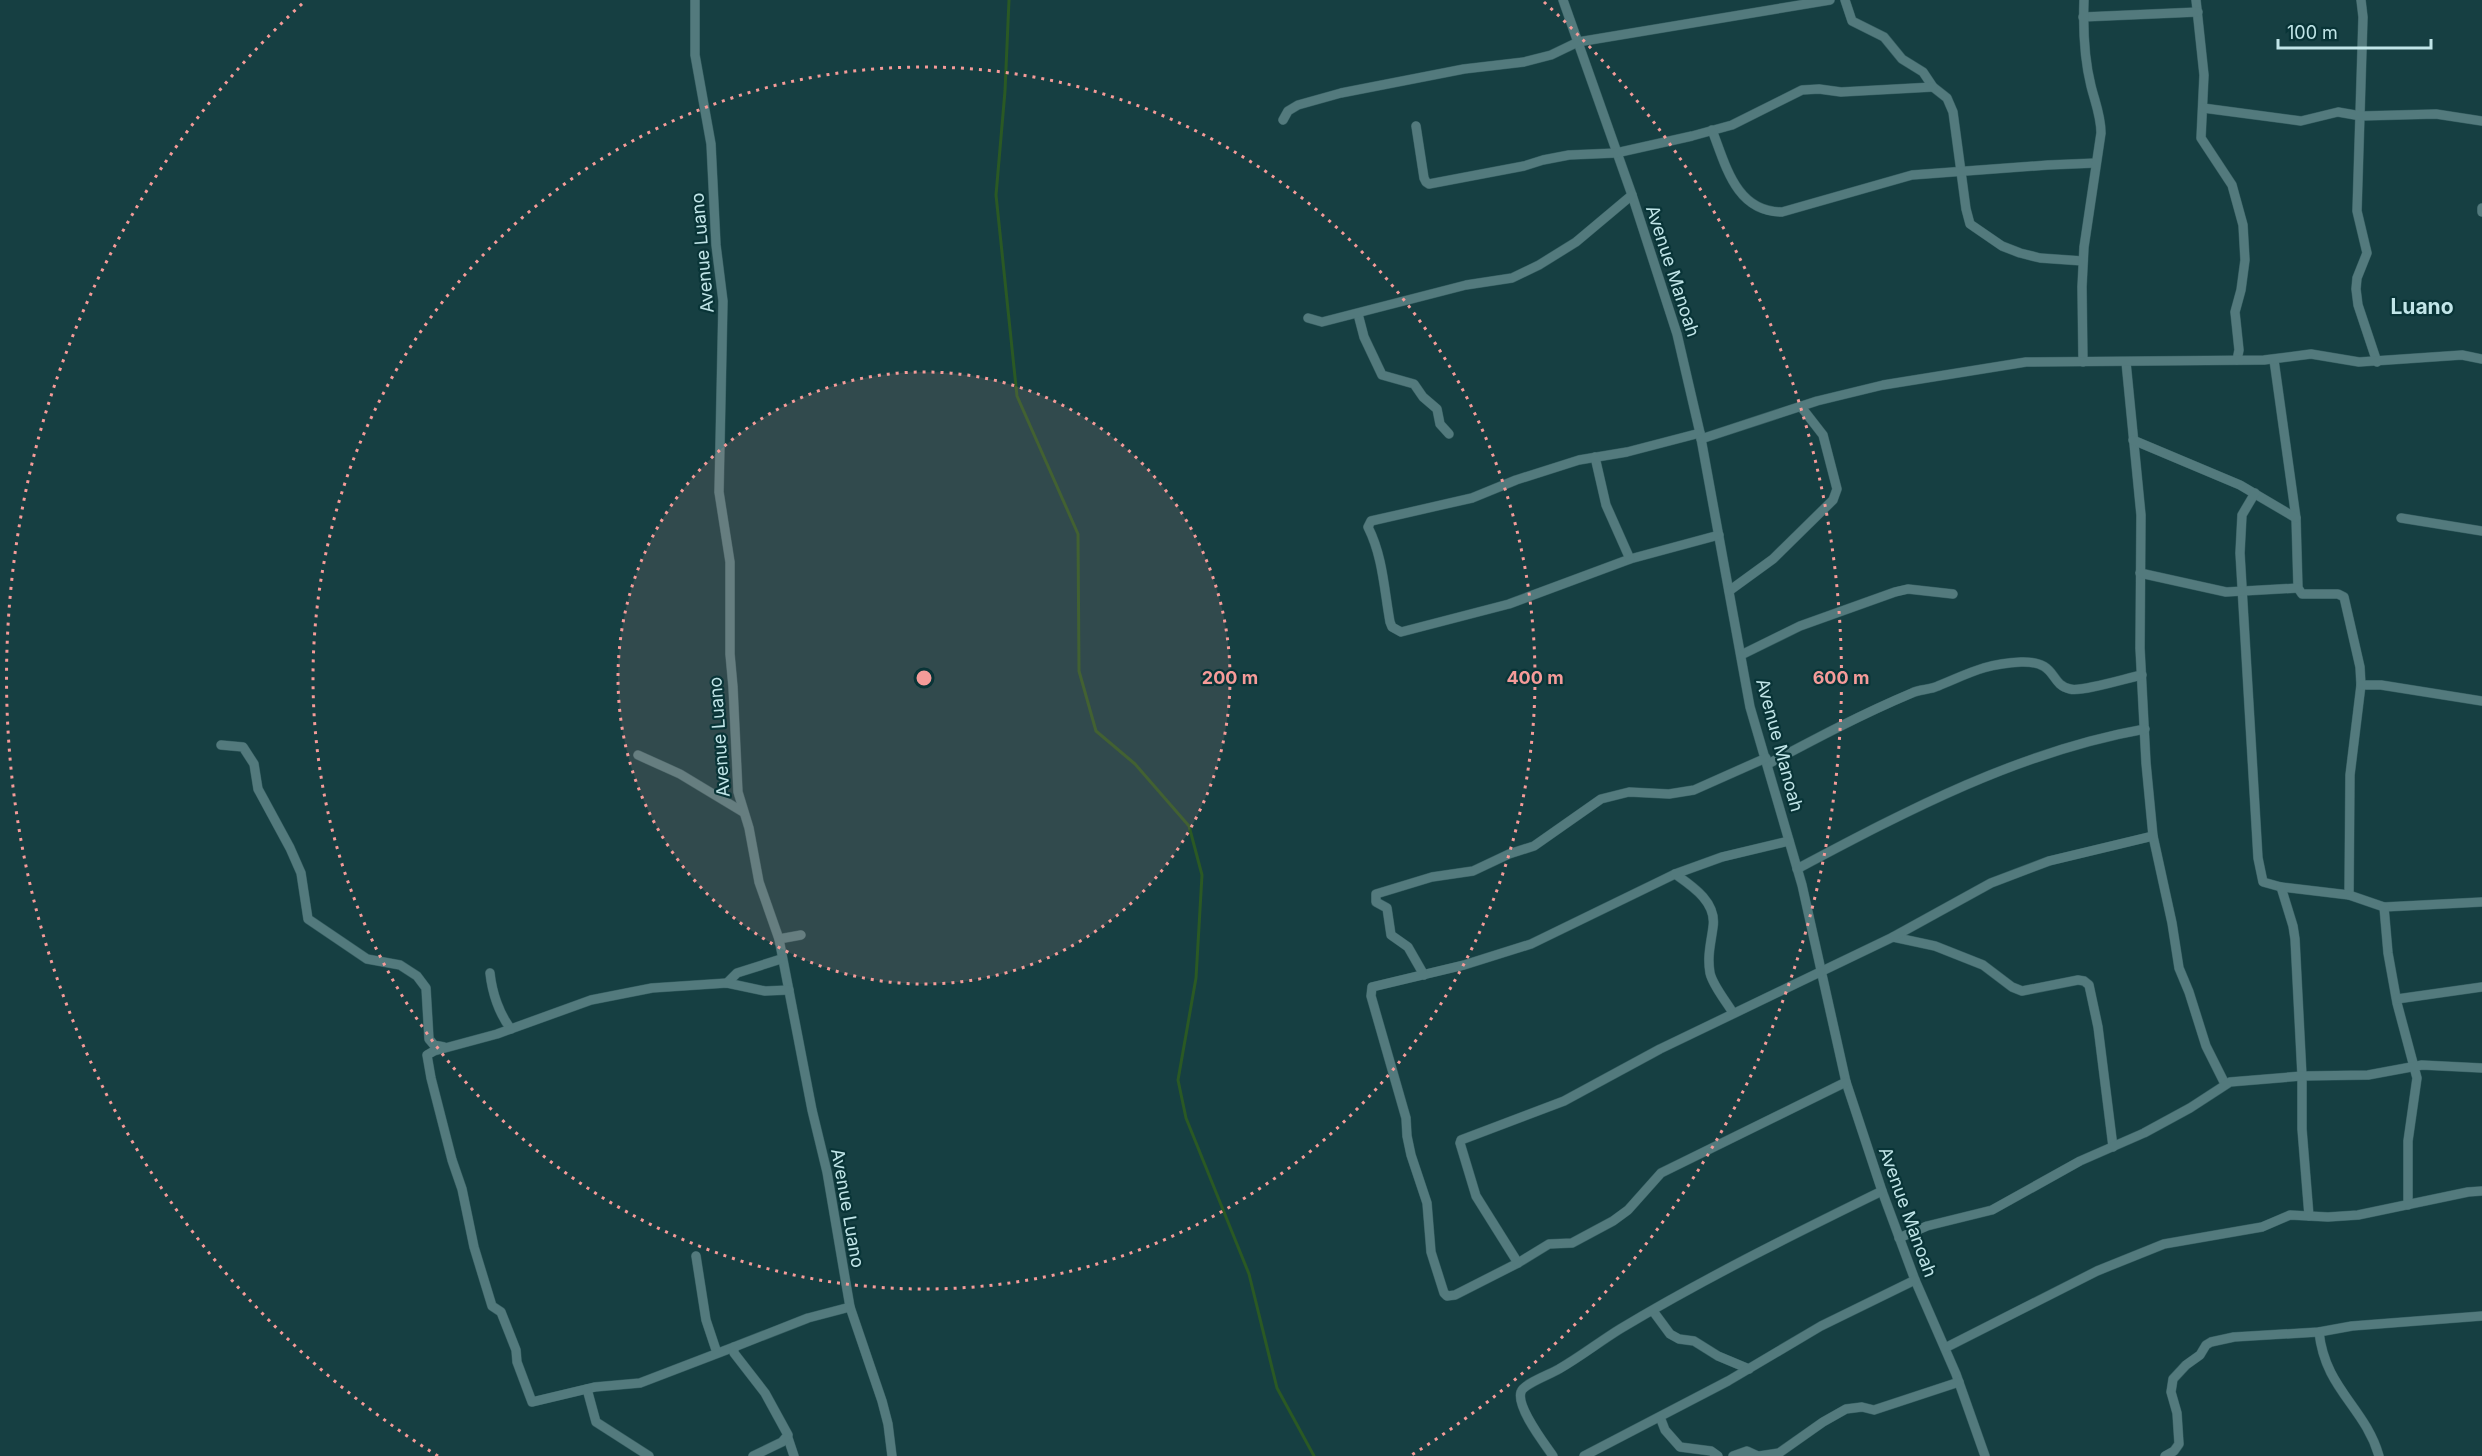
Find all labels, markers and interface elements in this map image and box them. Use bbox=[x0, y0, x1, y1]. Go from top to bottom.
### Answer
scale bar bbox=[2278, 12, 2431, 50]
text: 100 m bbox=[2287, 22, 2338, 43]
street label: Avenue Luano bbox=[686, 192, 718, 314]
street label: Avenue Manoah bbox=[1642, 203, 1704, 339]
district label: Luano bbox=[2390, 294, 2454, 319]
text: 200 m bbox=[1202, 667, 1258, 688]
text: 400 m bbox=[1506, 667, 1564, 688]
text: 600 m bbox=[1813, 667, 1869, 688]
centre of rings bbox=[914, 668, 934, 688]
street label: Avenue Luano bbox=[704, 676, 734, 798]
street label: Avenue Manoah bbox=[1752, 676, 1808, 814]
street label: Avenue Manoah bbox=[1875, 1144, 1941, 1280]
street label: Avenue Luano bbox=[827, 1147, 869, 1269]

